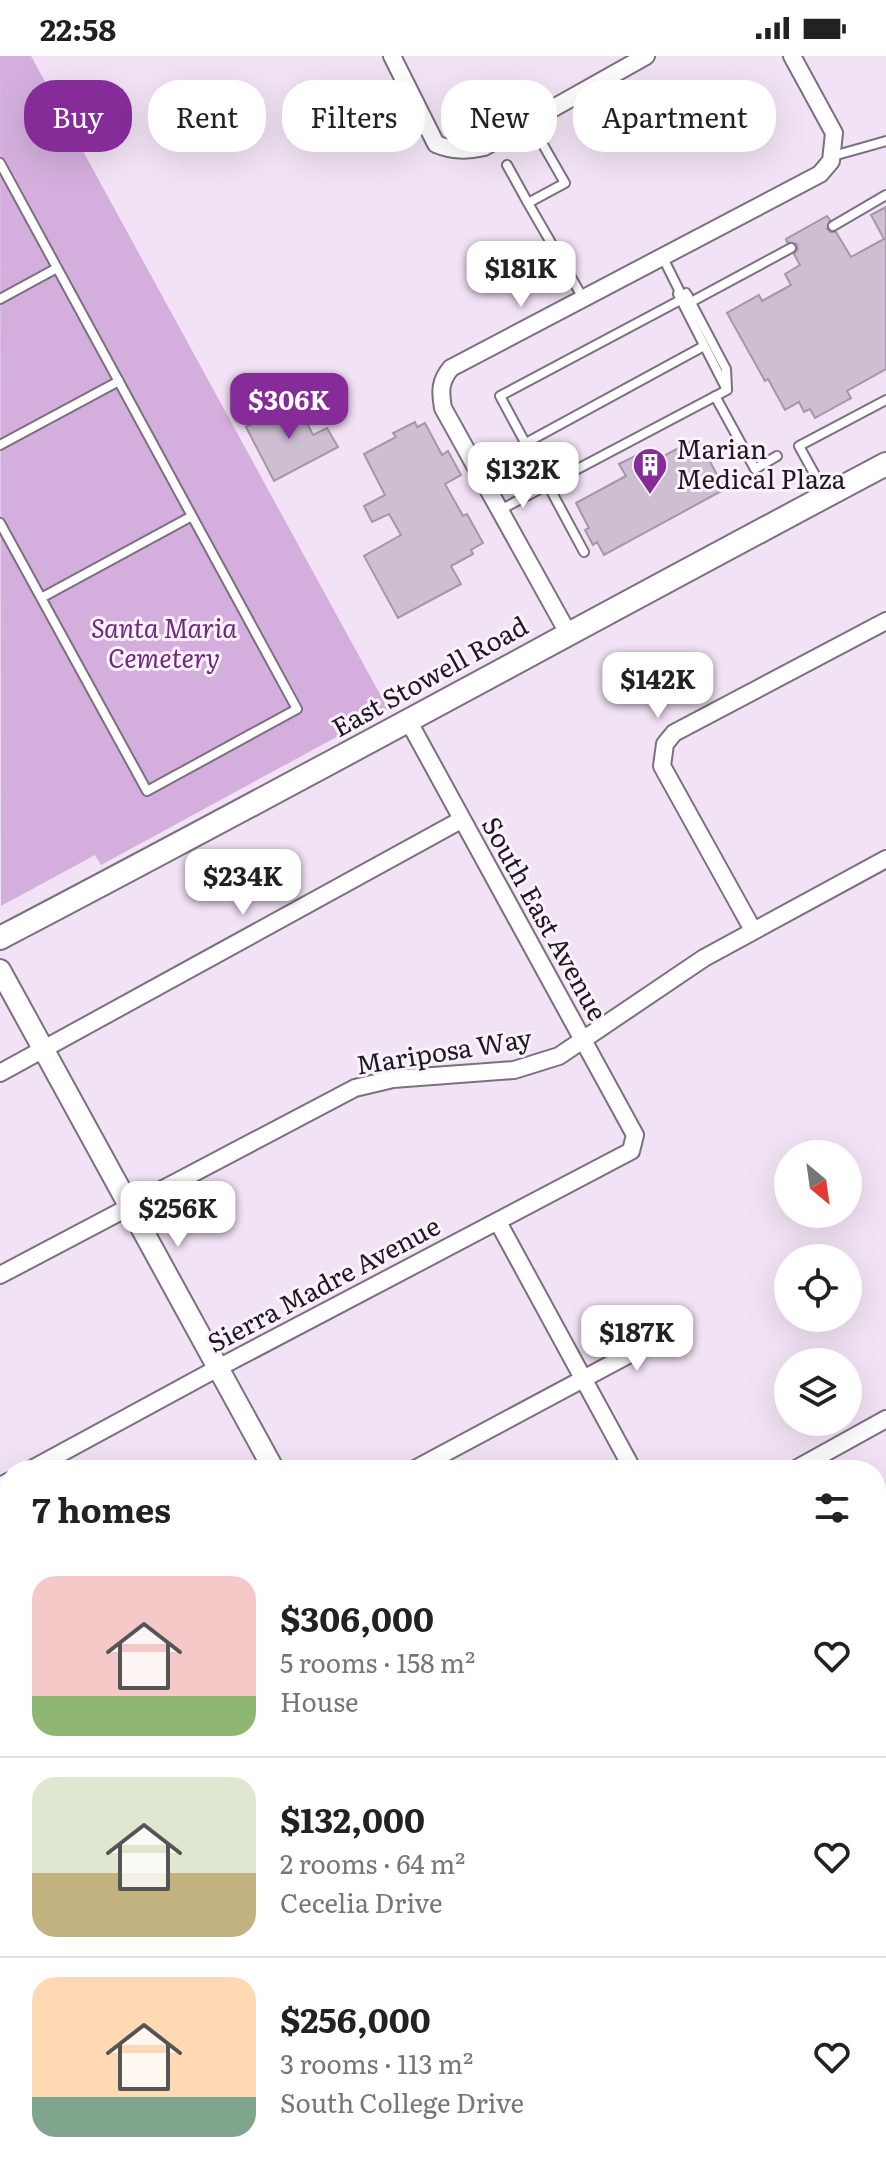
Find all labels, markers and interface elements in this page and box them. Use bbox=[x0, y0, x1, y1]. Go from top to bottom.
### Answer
text: 22:58 bbox=[40, 6, 116, 50]
chip: Buy bbox=[24, 80, 132, 152]
chip: Rent bbox=[148, 80, 266, 152]
chip: Filters bbox=[282, 80, 425, 152]
chip: New bbox=[441, 80, 557, 152]
chip: Apartment bbox=[573, 80, 776, 152]
pin: $181K bbox=[465, 241, 577, 309]
text: $181K bbox=[485, 247, 557, 286]
pin: $306K bbox=[233, 373, 345, 441]
text: $306K bbox=[248, 379, 330, 418]
place label: Marian Medical Plaza bbox=[676, 428, 846, 497]
pin: $132K bbox=[467, 442, 579, 510]
building icon: Marian Medical Plaza bbox=[631, 446, 669, 496]
text: $132K bbox=[486, 448, 560, 487]
street label: East Stowell Road bbox=[324, 605, 534, 745]
park label: Santa Maria Cemetery bbox=[91, 607, 237, 676]
pin: $142K bbox=[602, 652, 714, 720]
text: $142K bbox=[620, 658, 696, 697]
street label: South East Avenue bbox=[474, 809, 619, 1027]
pin: $234K bbox=[187, 849, 299, 917]
text: $234K bbox=[203, 855, 283, 894]
street label: Mariposa Way bbox=[353, 1016, 534, 1083]
north arrow bbox=[774, 1140, 862, 1228]
map controls bbox=[774, 1140, 862, 1436]
pin: $256K bbox=[122, 1181, 234, 1249]
text: $256K bbox=[138, 1187, 218, 1226]
street label: Sierra Madre Avenue bbox=[200, 1205, 446, 1361]
button: locate bbox=[774, 1244, 862, 1332]
pin: $187K bbox=[581, 1305, 693, 1373]
text: $187K bbox=[599, 1311, 675, 1350]
button: layers bbox=[774, 1348, 862, 1436]
text: 7 homes bbox=[32, 1483, 171, 1533]
icon: filters bbox=[810, 1486, 854, 1530]
text: $306,000 bbox=[280, 1592, 434, 1642]
icon: home bbox=[96, 1608, 192, 1704]
icon: heart bbox=[810, 1634, 854, 1678]
text: 5 rooms · 158 m² bbox=[280, 1642, 475, 1681]
text: House bbox=[280, 1681, 358, 1720]
text: $132,000 bbox=[280, 1793, 425, 1843]
icon: home bbox=[96, 1809, 192, 1905]
icon: heart bbox=[810, 1835, 854, 1879]
text: 2 rooms · 64 m² bbox=[280, 1843, 465, 1882]
text: Cecelia Drive bbox=[280, 1882, 443, 1921]
text: $256,000 bbox=[280, 1993, 431, 2043]
icon: home bbox=[96, 2009, 192, 2105]
icon: heart bbox=[810, 2035, 854, 2079]
text: 3 rooms · 113 m² bbox=[280, 2043, 473, 2082]
text: South College Drive bbox=[280, 2082, 524, 2121]

